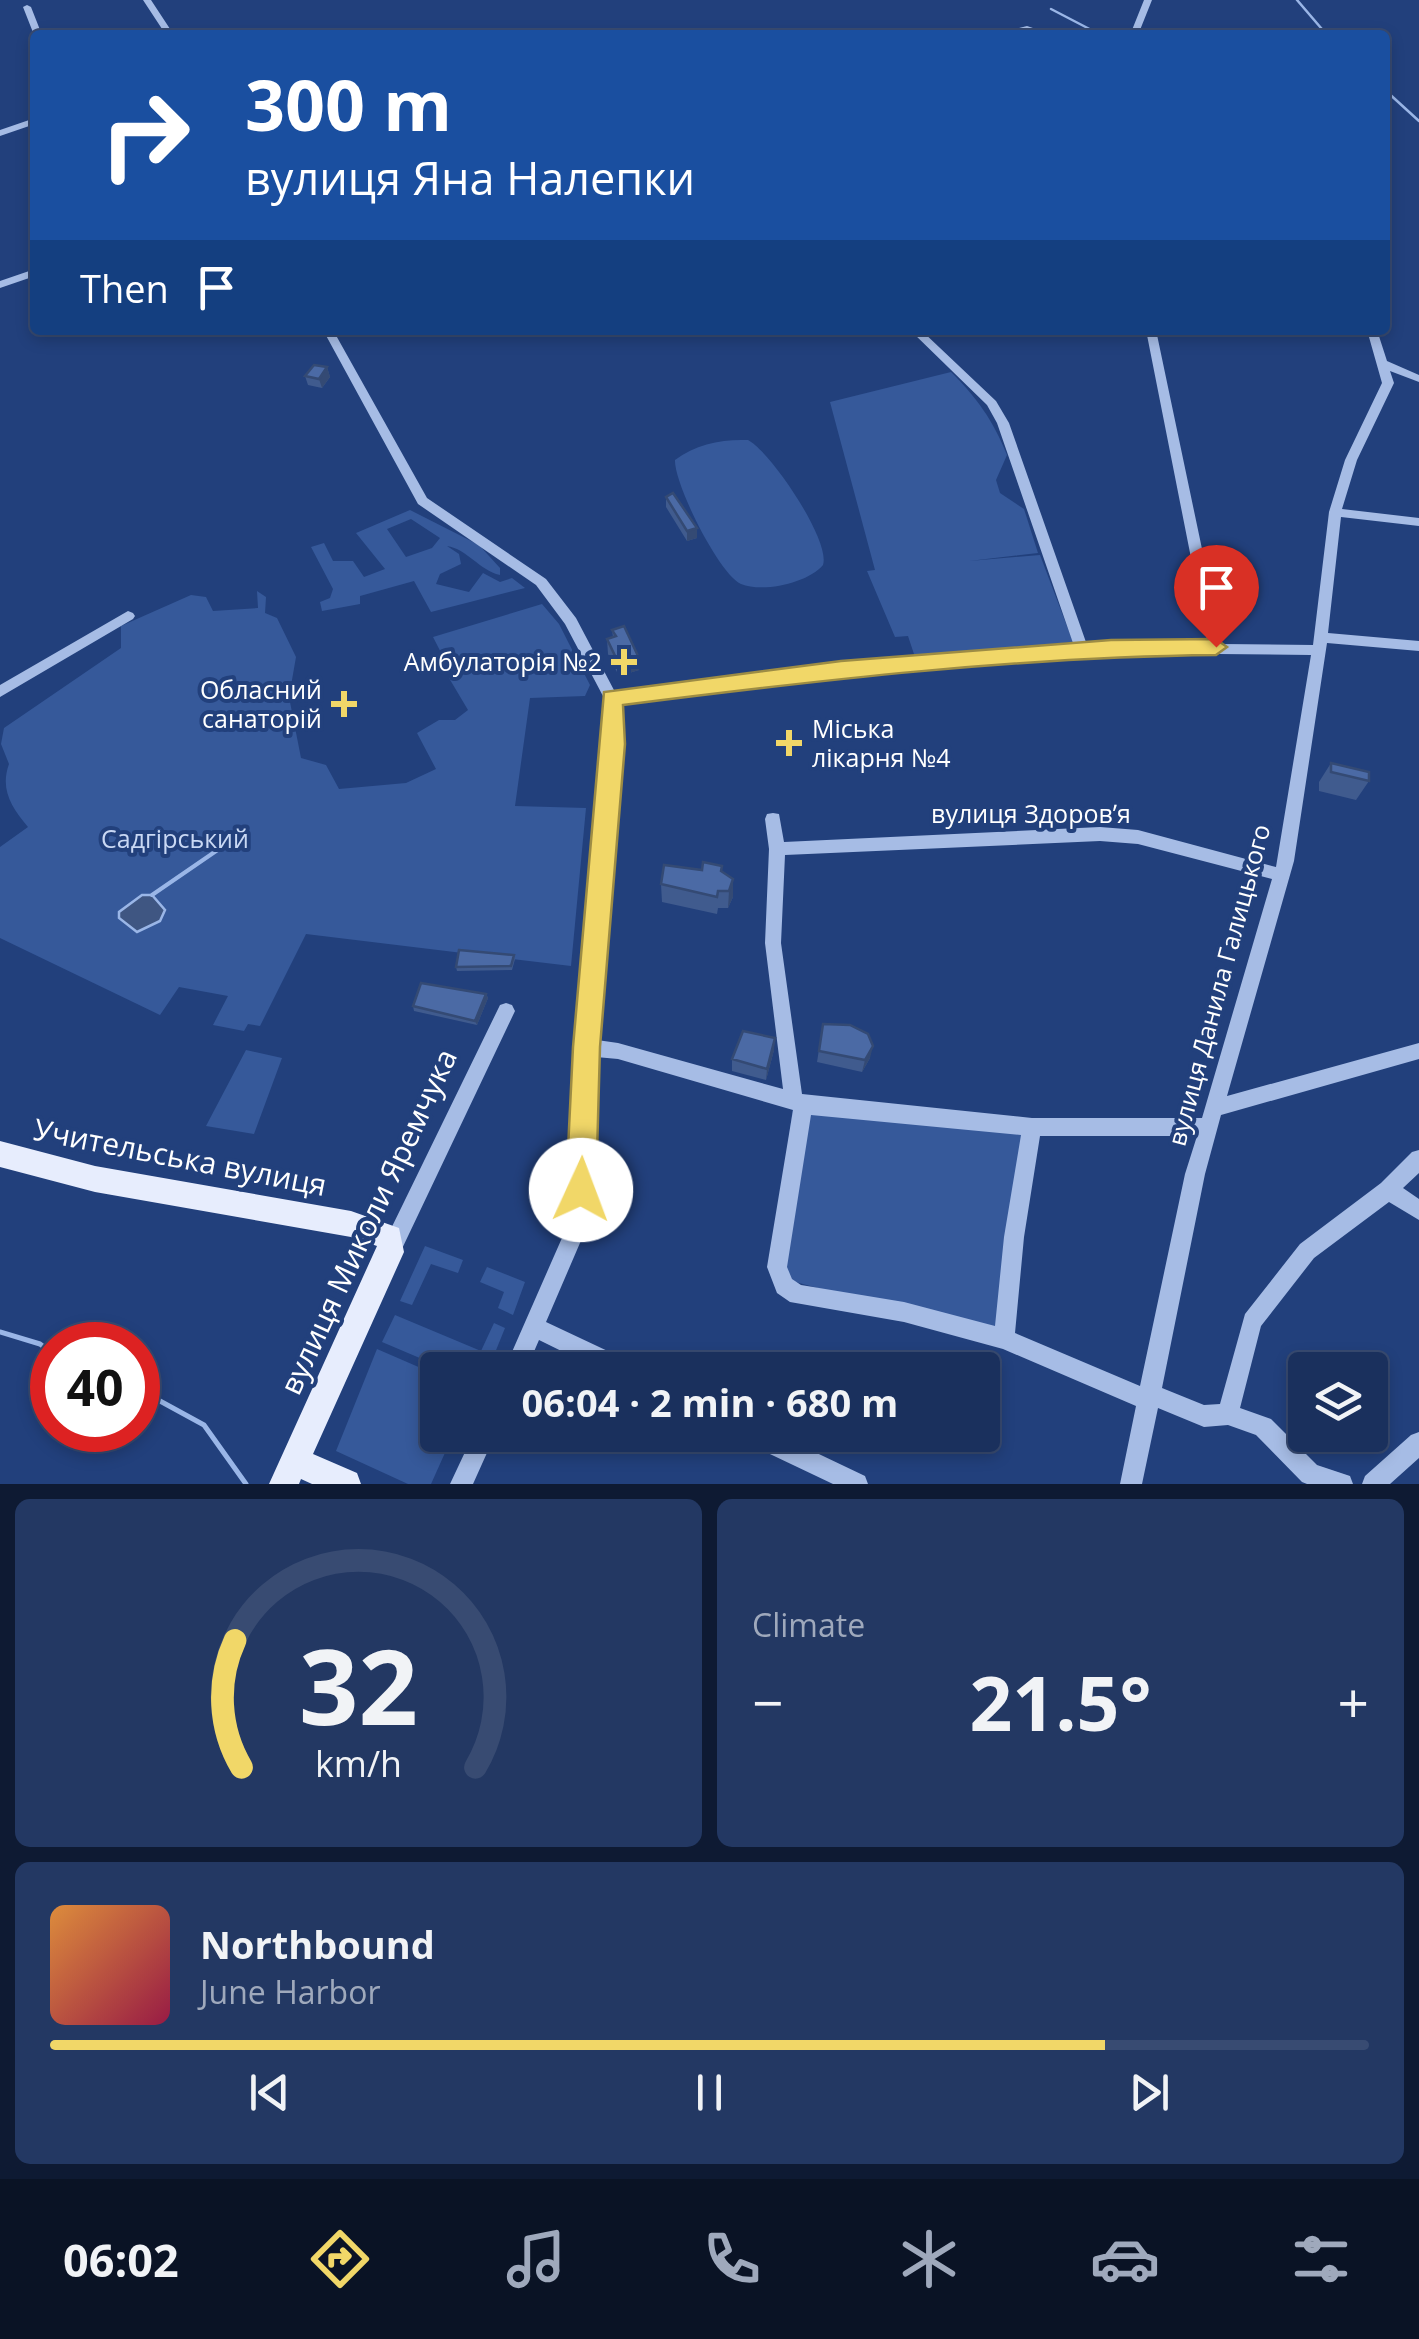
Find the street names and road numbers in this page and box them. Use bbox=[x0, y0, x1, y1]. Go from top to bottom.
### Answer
street label: вулиця Здоровʼя bbox=[931, 796, 1131, 830]
street label: вулиця Данила Галицького bbox=[1159, 820, 1277, 1149]
street label: вулиця Миколи Яремчука bbox=[269, 1042, 466, 1401]
street label: Учительська вулиця bbox=[30, 1108, 330, 1205]

